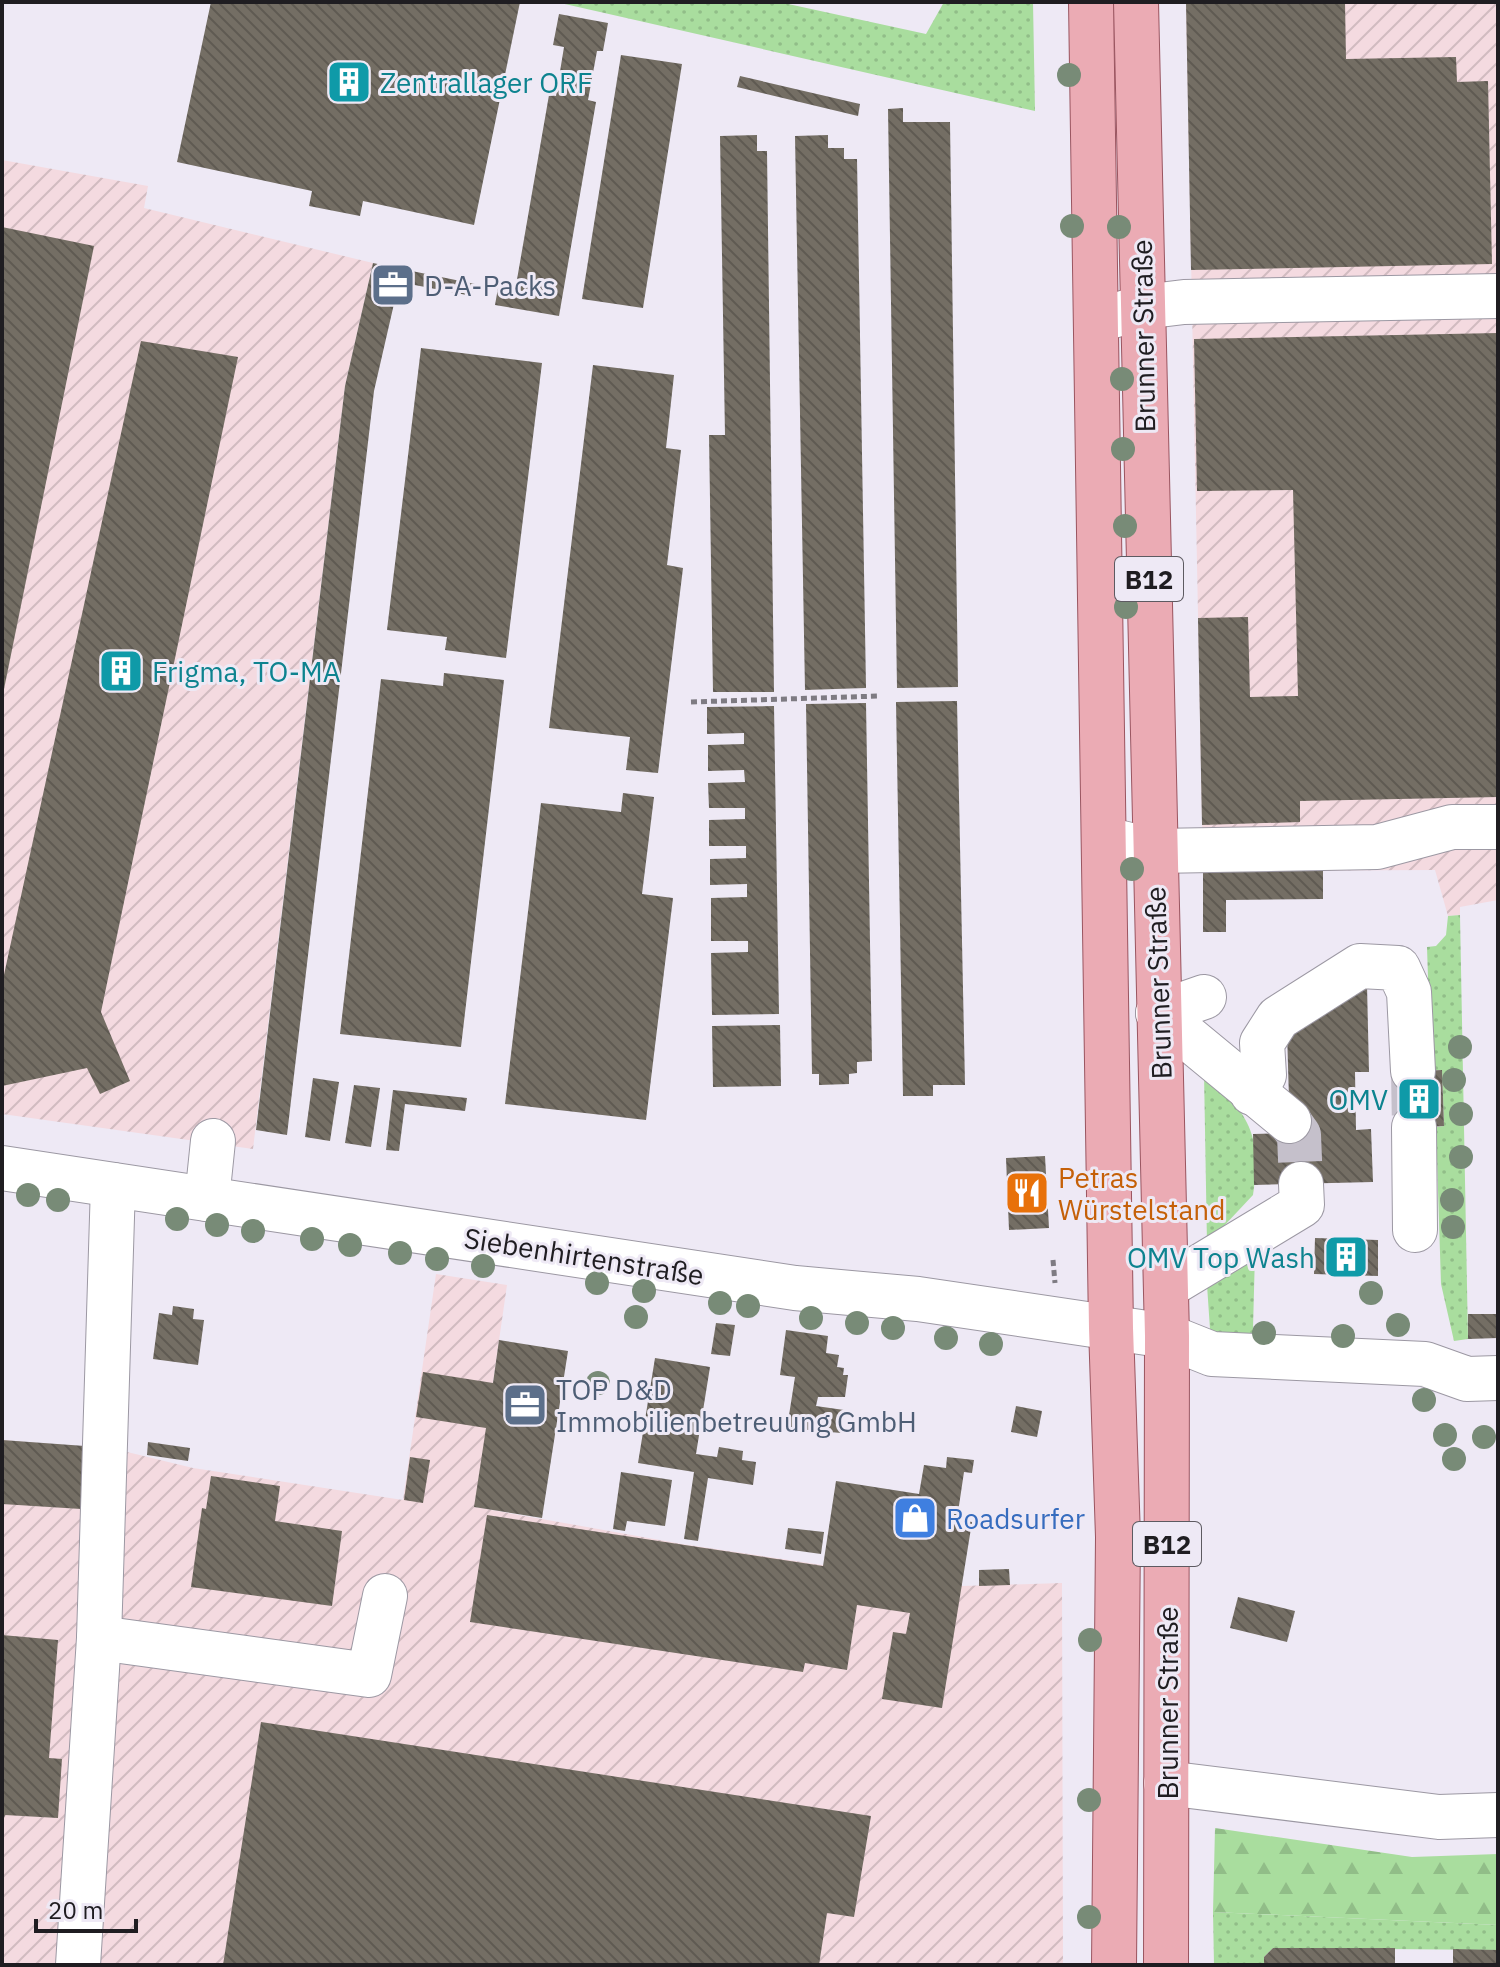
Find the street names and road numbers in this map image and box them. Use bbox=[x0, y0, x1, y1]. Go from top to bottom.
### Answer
street label: Brunner Straße bbox=[1123, 239, 1163, 433]
road number: B12 bbox=[1115, 557, 1183, 601]
street label: Brunner Straße bbox=[1136, 886, 1180, 1080]
street label: Siebenhirtenstraße bbox=[462, 1219, 706, 1293]
road number: B12 bbox=[1133, 1522, 1201, 1566]
street label: Brunner Straße bbox=[1149, 1606, 1186, 1800]

